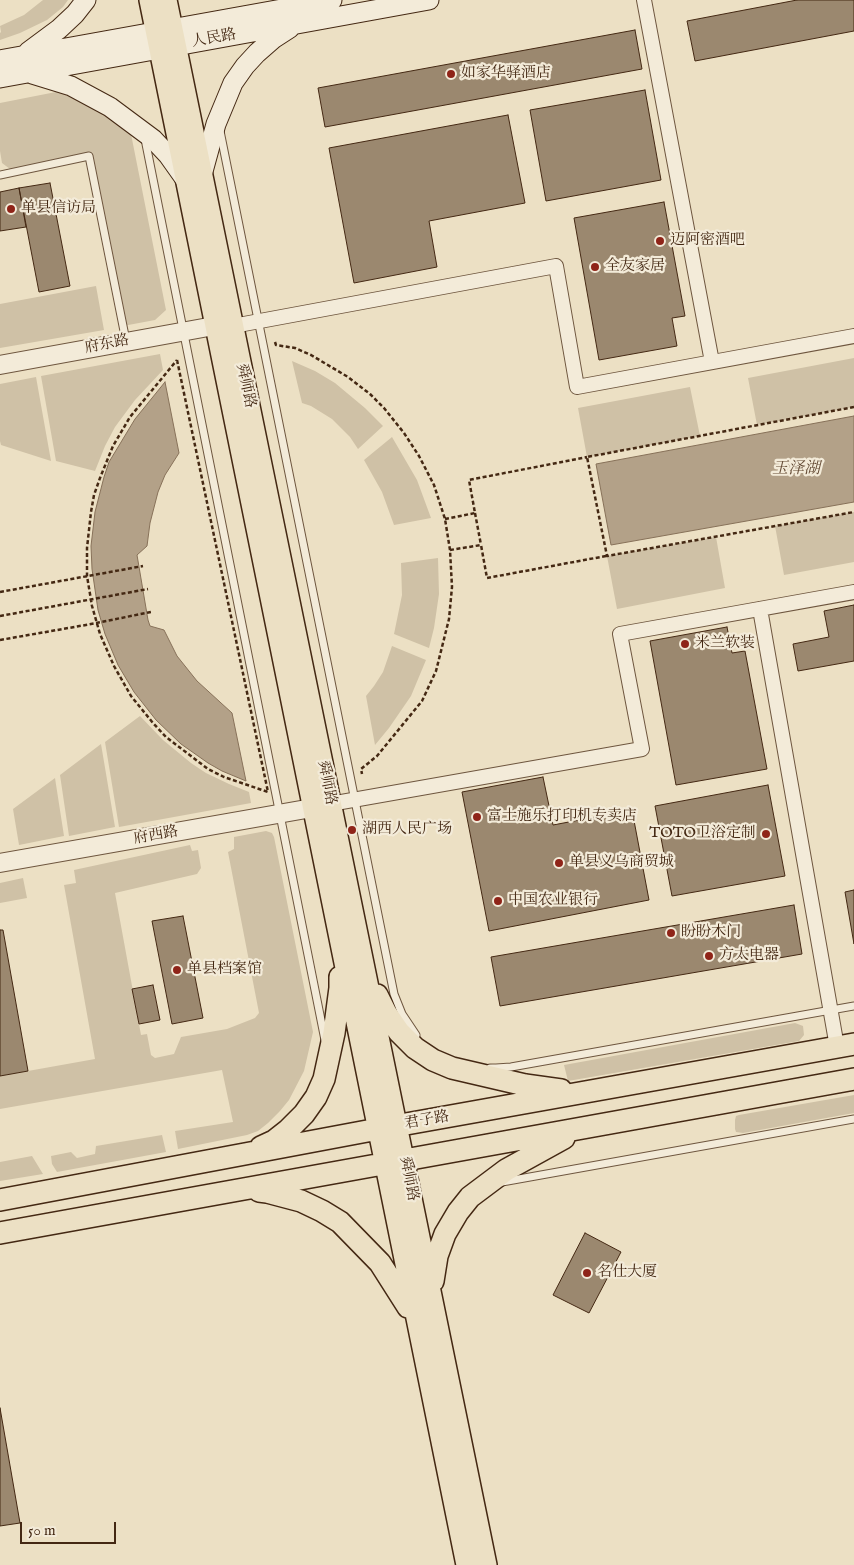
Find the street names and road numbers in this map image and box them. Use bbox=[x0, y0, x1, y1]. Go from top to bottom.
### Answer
street label: 人民路 bbox=[190, 26, 238, 52]
street label: 府东路 bbox=[83, 332, 131, 358]
street label: 舜师路 bbox=[232, 362, 258, 410]
street label: 舜师路 bbox=[313, 759, 339, 807]
street label: 府西路 bbox=[132, 823, 180, 849]
street label: 君子路 bbox=[403, 1108, 451, 1134]
street label: 舜师路 bbox=[395, 1155, 421, 1203]

